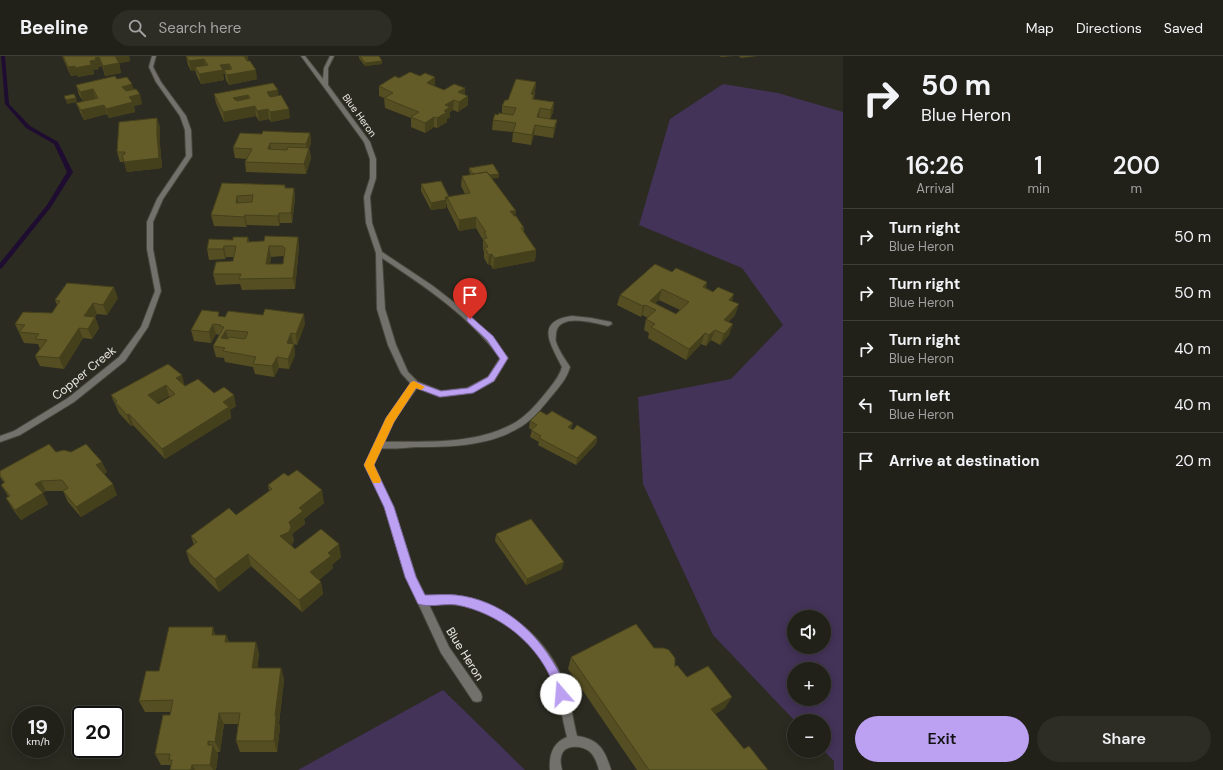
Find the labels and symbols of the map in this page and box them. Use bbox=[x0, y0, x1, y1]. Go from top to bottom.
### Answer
street label: Blue Heron bbox=[340, 91, 380, 140]
pin bbox=[453, 278, 487, 319]
street label: Copper Creek bbox=[49, 342, 119, 404]
street label: Blue Heron bbox=[442, 624, 488, 684]
position arrow bbox=[540, 673, 582, 715]
speed limit sign: 20 bbox=[72, 706, 124, 758]

